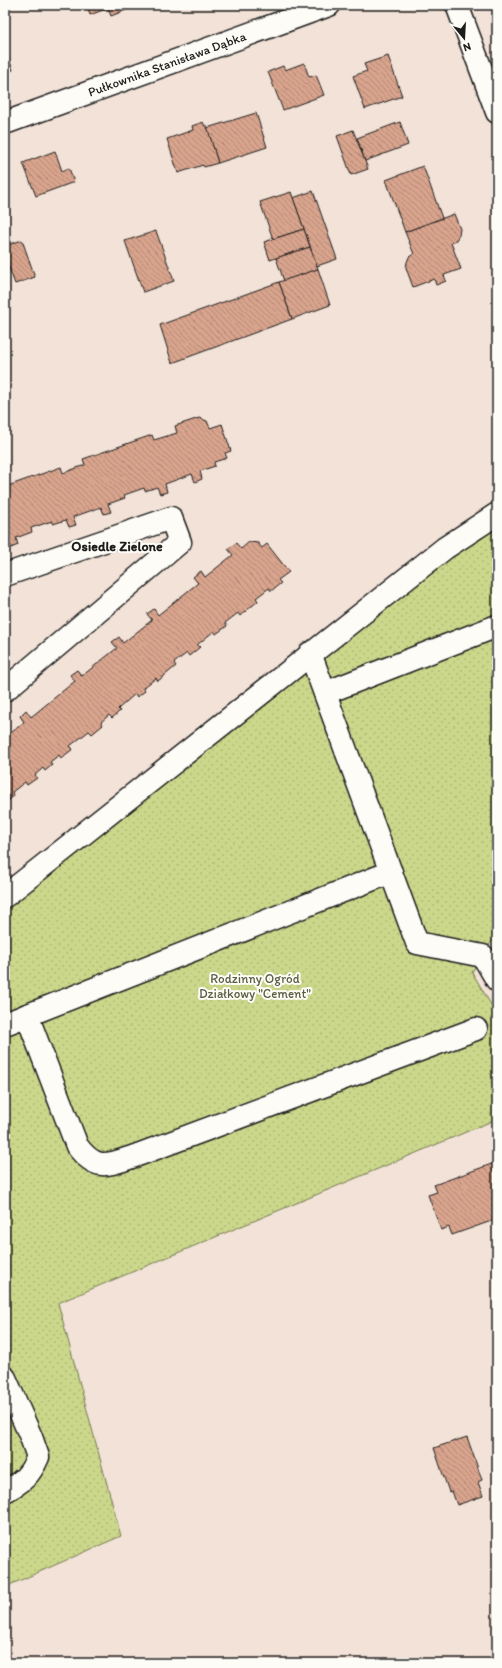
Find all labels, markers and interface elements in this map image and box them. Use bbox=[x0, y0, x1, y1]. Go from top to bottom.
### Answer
north arrow bbox=[444, 18, 484, 58]
street label: Pułkownika Stanisława Dąbka bbox=[86, 28, 248, 100]
text: N bbox=[461, 40, 472, 54]
district label: Osiedle Zielone bbox=[71, 538, 163, 555]
park label: Rodzinny Ogród Działkowy "Cement" bbox=[199, 971, 311, 1001]

